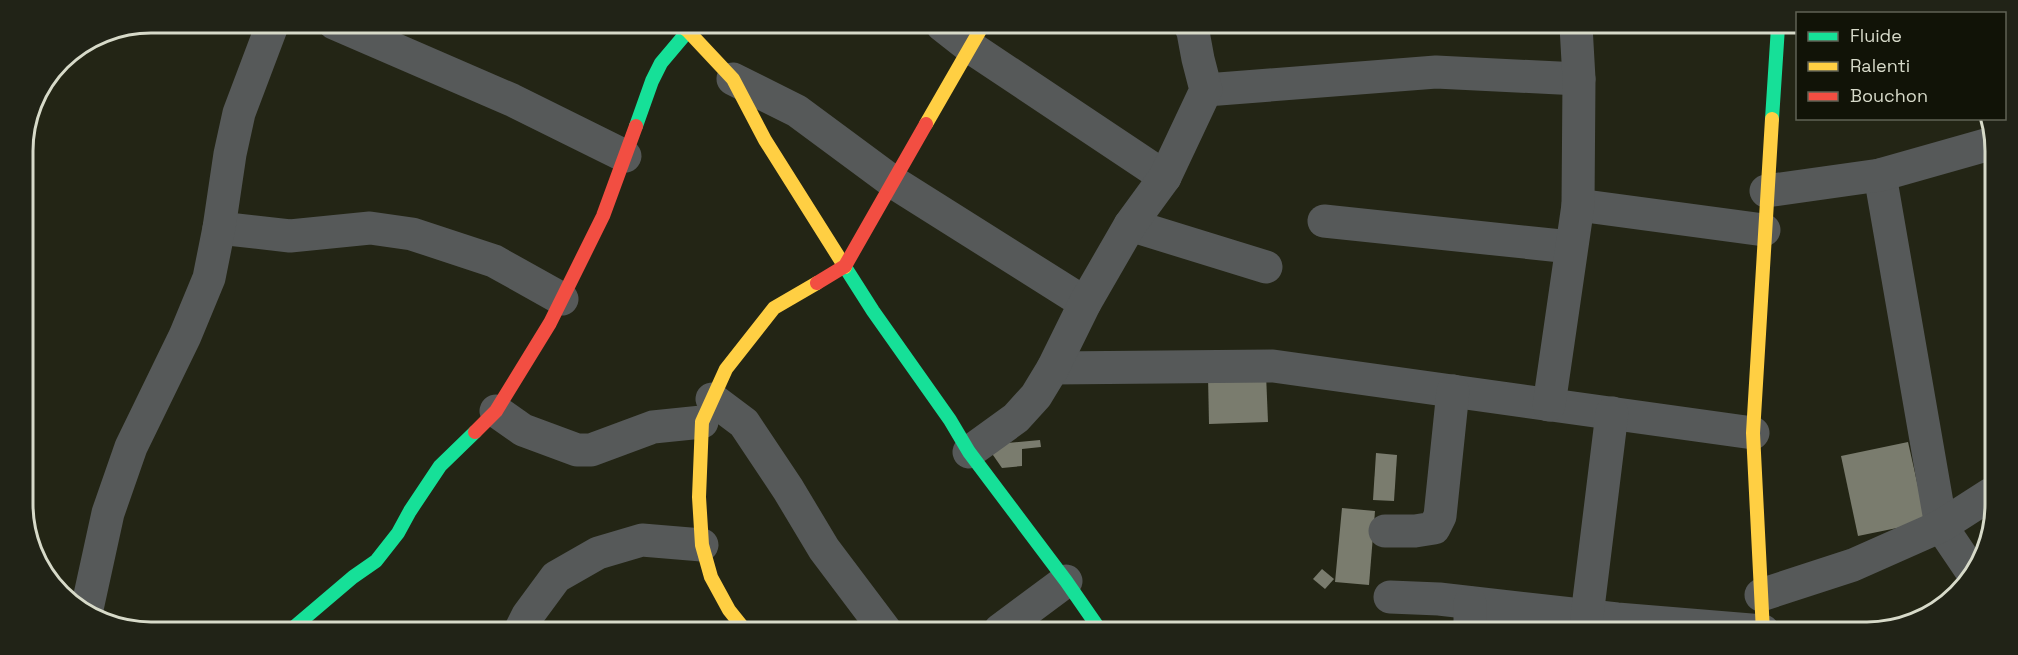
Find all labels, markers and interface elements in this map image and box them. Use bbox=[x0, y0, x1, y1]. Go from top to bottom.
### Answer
legend bbox=[1796, 12, 2006, 120]
text: Fluide bbox=[1850, 24, 1902, 47]
text: Ralenti bbox=[1850, 54, 1910, 77]
text: Bouchon bbox=[1850, 84, 1928, 107]

